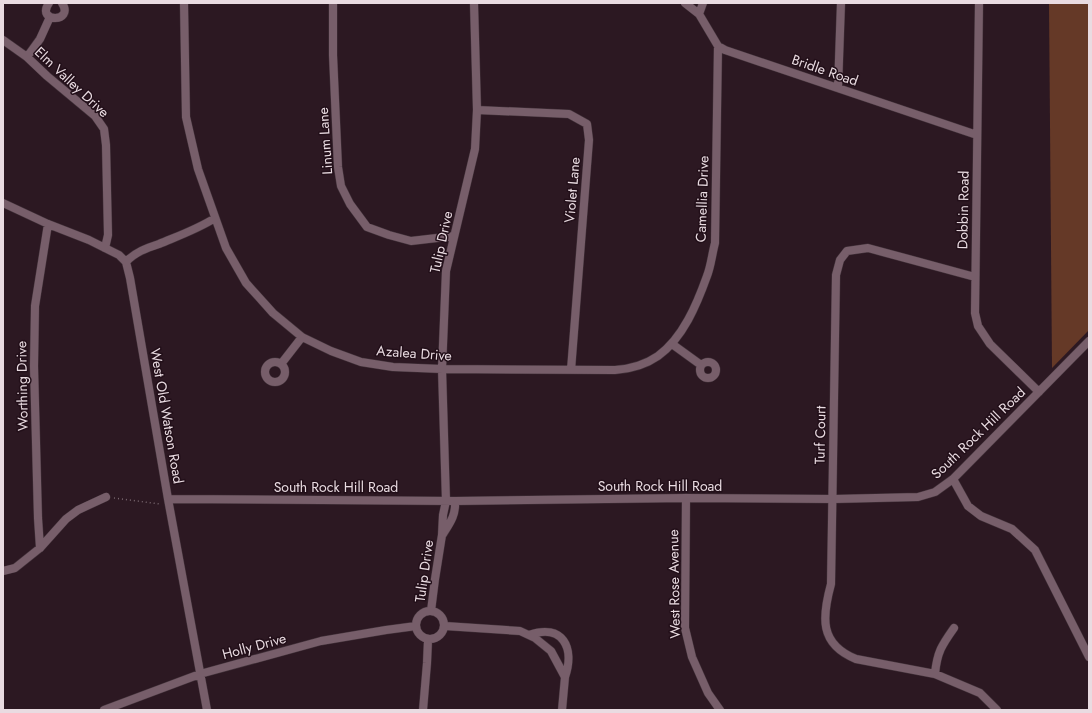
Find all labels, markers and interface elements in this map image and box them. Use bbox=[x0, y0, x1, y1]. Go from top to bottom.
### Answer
street label: Elm Valley Drive bbox=[30, 42, 114, 122]
street label: Bridle Road bbox=[789, 49, 861, 91]
street label: Linum Lane bbox=[313, 107, 337, 175]
street label: Camellia Drive bbox=[690, 155, 714, 243]
street label: Violet Lane bbox=[559, 156, 585, 224]
street label: Dobbin Road bbox=[952, 171, 974, 249]
street label: Tulip Drive bbox=[425, 209, 457, 275]
street label: Azalea Drive bbox=[376, 340, 452, 366]
street label: Worthing Drive bbox=[11, 341, 33, 431]
street label: West Old Watson Road bbox=[145, 347, 189, 485]
street label: South Rock Hill Road bbox=[926, 383, 1030, 483]
street label: Turf Court bbox=[809, 405, 831, 464]
street label: South Rock Hill Road bbox=[598, 476, 722, 496]
street label: South Rock Hill Road bbox=[274, 477, 398, 497]
street label: West Rose Avenue bbox=[663, 529, 685, 639]
street label: Tulip Drive bbox=[410, 538, 438, 604]
street label: Holly Drive bbox=[220, 628, 288, 664]

